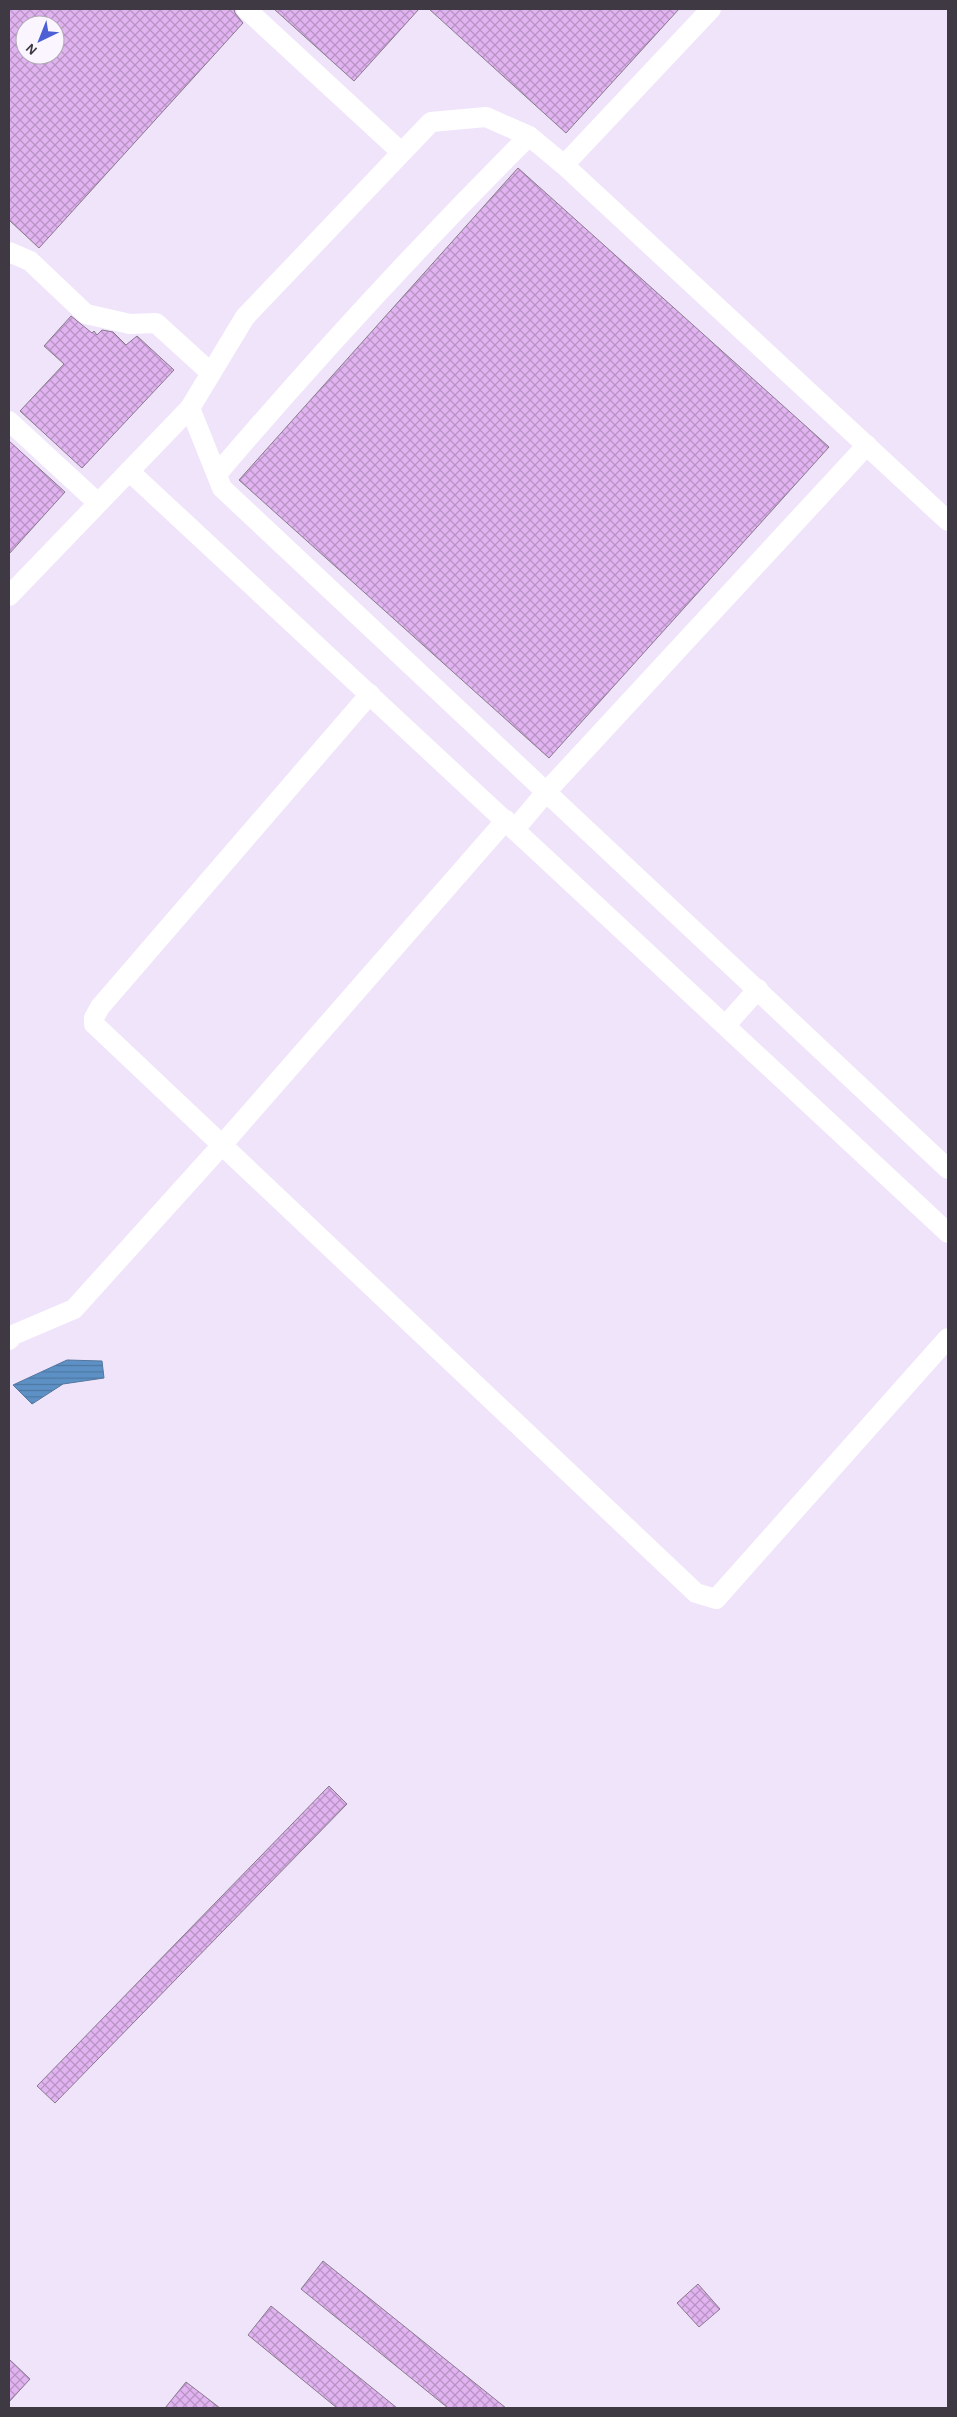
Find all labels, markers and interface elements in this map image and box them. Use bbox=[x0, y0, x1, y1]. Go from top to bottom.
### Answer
north arrow bbox=[15, 15, 65, 65]
text: N bbox=[23, 40, 40, 57]

